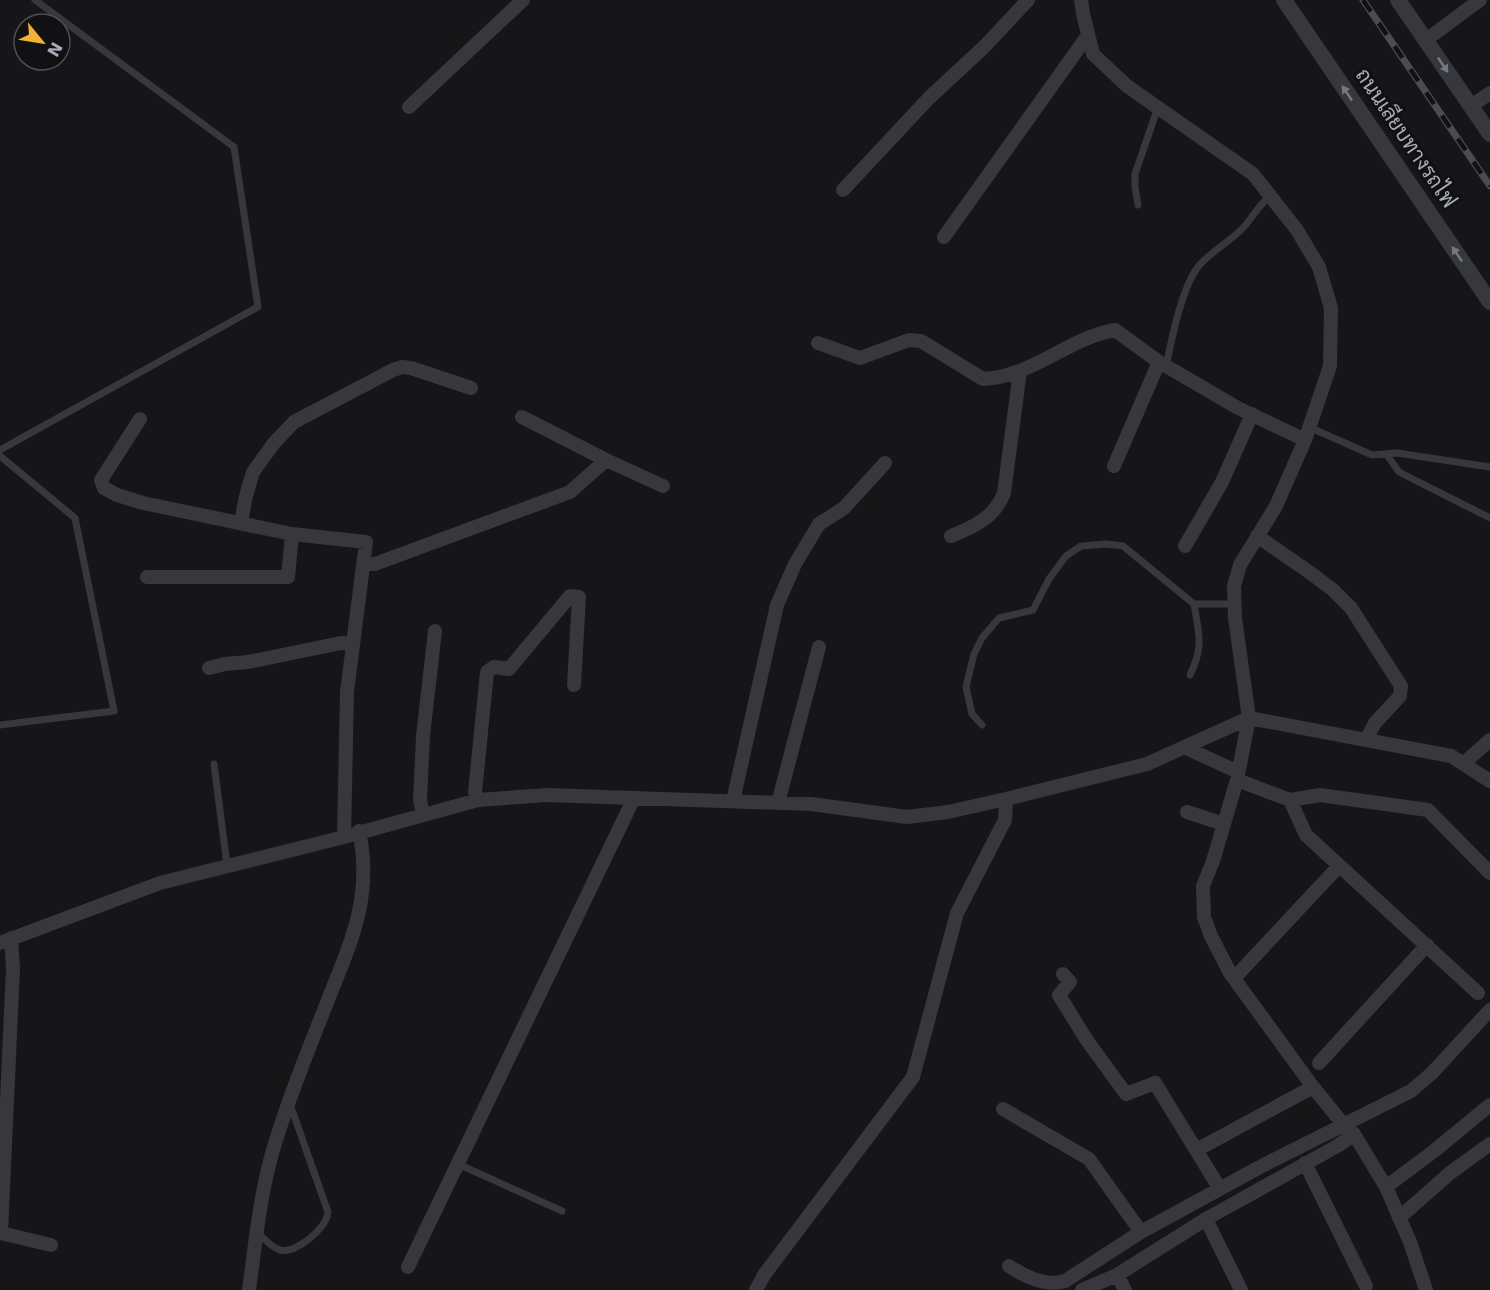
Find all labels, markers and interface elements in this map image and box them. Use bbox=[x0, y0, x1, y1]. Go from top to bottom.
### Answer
north arrow bbox=[12, 12, 72, 72]
text: N bbox=[43, 39, 66, 60]
one-way arrow bbox=[1437, 57, 1449, 73]
street label: ถนนเลียบทางรถไฟ bbox=[1351, 63, 1462, 212]
one-way arrow bbox=[1342, 84, 1353, 101]
one-way arrow bbox=[1452, 246, 1463, 262]

